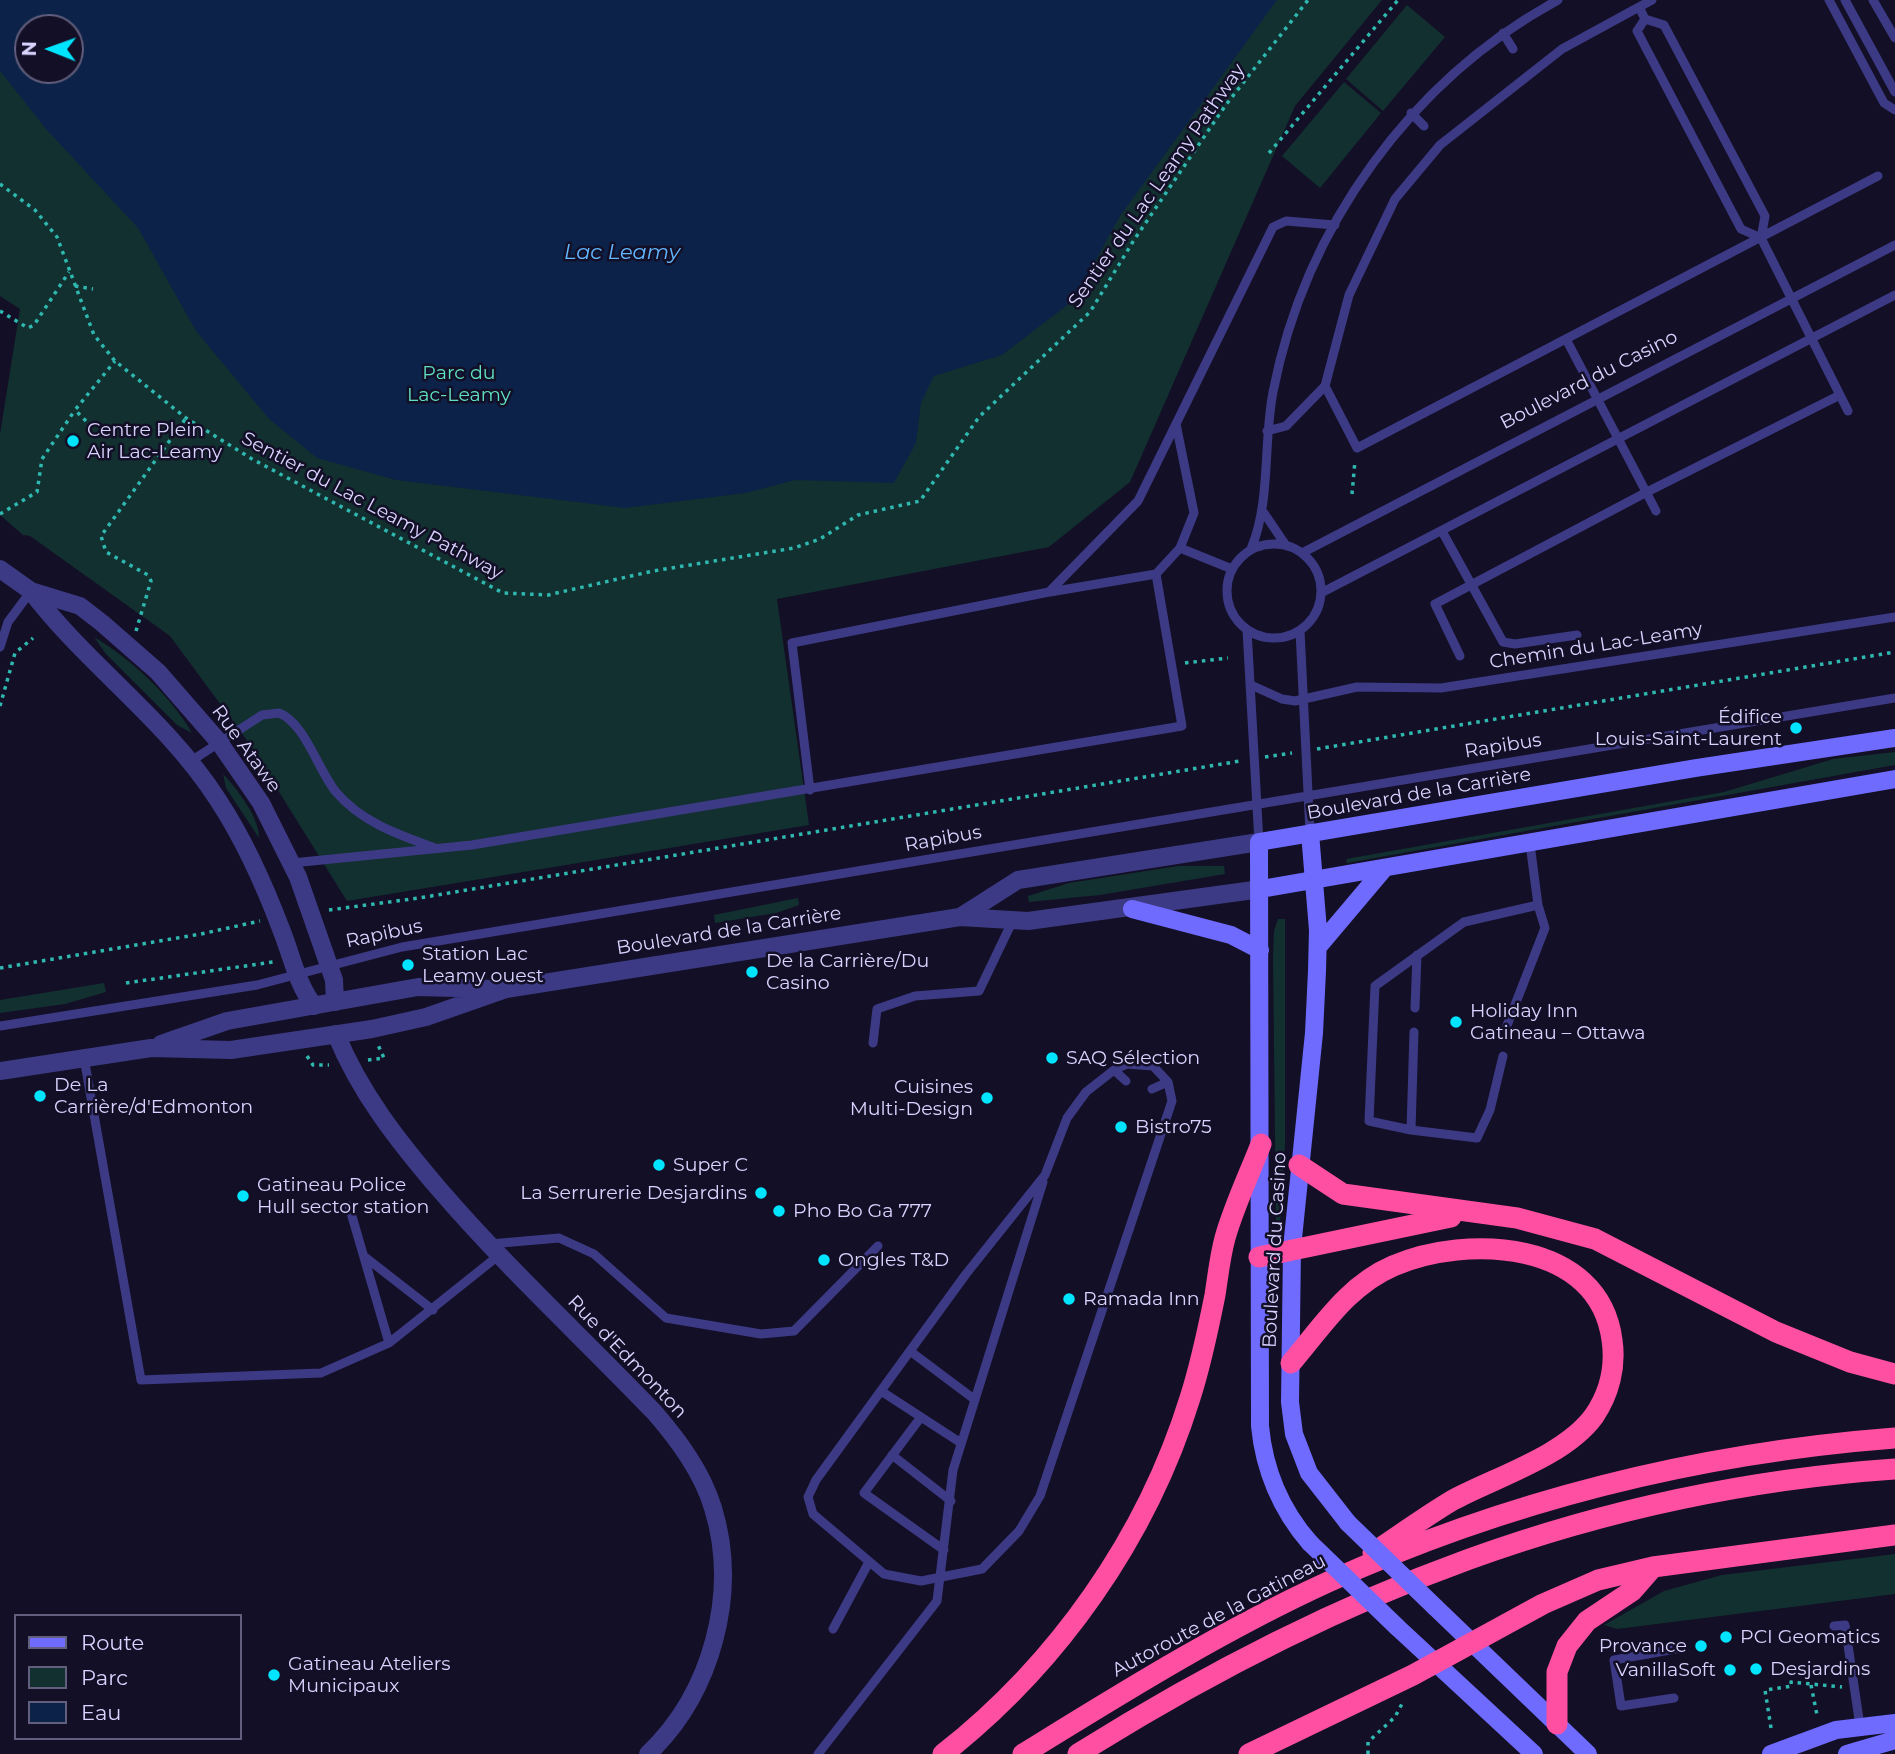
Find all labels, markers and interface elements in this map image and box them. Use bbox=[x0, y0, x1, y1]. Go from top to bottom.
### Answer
north arrow bbox=[14, 14, 84, 84]
text: N bbox=[18, 41, 41, 57]
street label: Sentier du Lac Leamy Pathway bbox=[1064, 60, 1250, 312]
water label: Lac Leamy bbox=[564, 240, 680, 266]
street label: Boulevard du Casino bbox=[1496, 325, 1682, 435]
park label: Parc du Lac-Leamy bbox=[407, 362, 511, 406]
place label: Centre Plein Air Lac-Leamy bbox=[87, 419, 222, 463]
street label: Sentier du Lac Leamy Pathway bbox=[238, 427, 506, 585]
marker: Centre Plein Air Lac-Leamy bbox=[65, 433, 81, 449]
street label: Chemin du Lac-Leamy bbox=[1488, 618, 1704, 674]
street label: Rue Atawe bbox=[207, 701, 285, 797]
place label: Édifice Louis-Saint-Laurent bbox=[1595, 706, 1782, 750]
marker: Édifice Louis-Saint-Laurent bbox=[1788, 720, 1804, 736]
street label: Rapibus bbox=[1463, 729, 1543, 763]
street label: Boulevard de la Carrière bbox=[1305, 763, 1533, 825]
street label: Rapibus bbox=[903, 821, 983, 857]
street label: Boulevard de la Carrière bbox=[615, 902, 843, 960]
street label: Rapibus bbox=[344, 915, 424, 953]
place label: Station Lac Leamy ouest bbox=[422, 943, 544, 987]
place label: De la Carrière/Du Casino bbox=[766, 950, 929, 994]
marker: Station Lac Leamy ouest bbox=[400, 957, 416, 973]
marker: De la Carrière/Du Casino bbox=[744, 964, 760, 980]
place label: Holiday Inn Gatineau – Ottawa bbox=[1470, 1000, 1646, 1044]
marker: Holiday Inn Gatineau – Ottawa bbox=[1448, 1014, 1464, 1030]
place label: SAQ Sélection bbox=[1066, 1047, 1200, 1069]
marker: SAQ Sélection bbox=[1044, 1050, 1060, 1066]
place label: De La Carrière/d'Edmonton bbox=[54, 1074, 253, 1118]
place label: Cuisines Multi-Design bbox=[850, 1076, 973, 1120]
marker: De La Carrière/d'Edmonton bbox=[32, 1088, 48, 1104]
marker: Cuisines Multi-Design bbox=[979, 1090, 995, 1106]
place label: Bistro75 bbox=[1135, 1116, 1212, 1138]
marker: Bistro75 bbox=[1113, 1119, 1129, 1135]
street label: Boulevard du Casino bbox=[1258, 1151, 1292, 1349]
place label: Super C bbox=[673, 1154, 748, 1176]
marker: Super C bbox=[651, 1157, 667, 1173]
place label: Gatineau Police Hull sector station bbox=[257, 1174, 429, 1218]
place label: La Serrurerie Desjardins bbox=[520, 1182, 747, 1204]
marker: La Serrurerie Desjardins bbox=[753, 1185, 769, 1201]
marker: Gatineau Police Hull sector station bbox=[235, 1188, 251, 1204]
place label: Pho Bo Ga 777 bbox=[793, 1200, 932, 1222]
marker: Pho Bo Ga 777 bbox=[771, 1203, 787, 1219]
place label: Ongles T&D bbox=[838, 1249, 949, 1271]
marker: Ongles T&D bbox=[816, 1252, 832, 1268]
place label: Ramada Inn bbox=[1083, 1288, 1200, 1310]
street label: Rue d'Edmonton bbox=[562, 1291, 692, 1423]
marker: Ramada Inn bbox=[1061, 1291, 1077, 1307]
street label: Autoroute de la Gatineau bbox=[1108, 1550, 1330, 1682]
legend bbox=[14, 1614, 242, 1740]
place label: PCI Geomatics bbox=[1740, 1626, 1880, 1648]
marker: PCI Geomatics bbox=[1718, 1629, 1734, 1645]
text: Route bbox=[81, 1630, 144, 1655]
place label: Provance bbox=[1599, 1635, 1687, 1657]
marker: Provance bbox=[1693, 1638, 1709, 1654]
place label: Gatineau Ateliers Municipaux bbox=[288, 1653, 451, 1697]
place label: Desjardins bbox=[1770, 1658, 1870, 1680]
place label: VanillaSoft bbox=[1615, 1659, 1716, 1681]
marker: Desjardins bbox=[1748, 1661, 1764, 1677]
marker: VanillaSoft bbox=[1722, 1662, 1738, 1678]
text: Parc bbox=[81, 1665, 128, 1690]
marker: Gatineau Ateliers Municipaux bbox=[266, 1667, 282, 1683]
text: Eau bbox=[81, 1700, 121, 1725]

